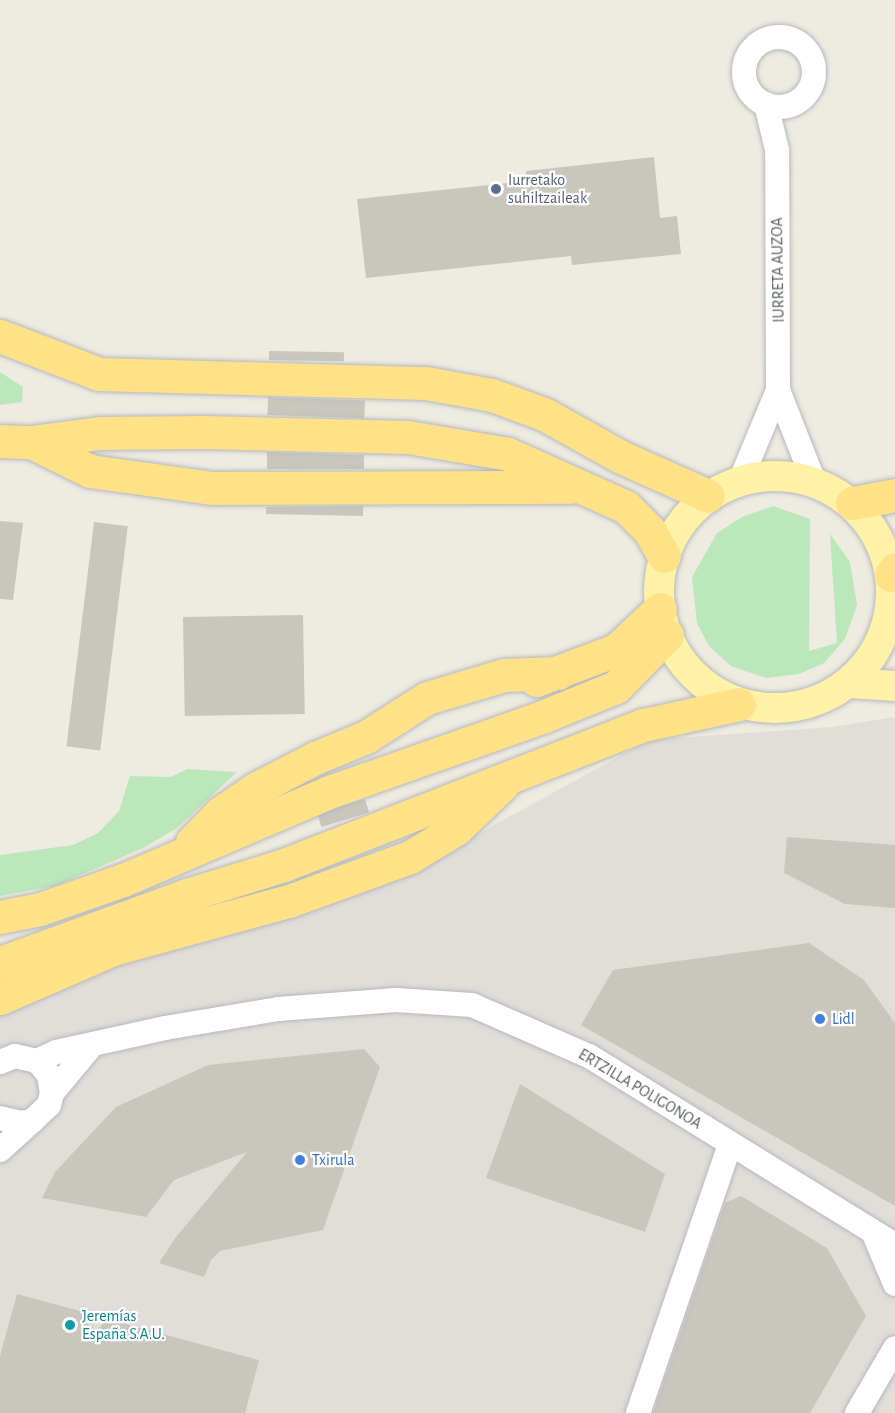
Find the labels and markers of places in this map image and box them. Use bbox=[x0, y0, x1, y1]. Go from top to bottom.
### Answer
place label: Iurretako suhiltzaileak bbox=[508, 170, 587, 208]
marker: Iurretako suhiltzaileak bbox=[489, 182, 503, 196]
place label: Lidl bbox=[832, 1009, 855, 1029]
marker: Lidl bbox=[813, 1012, 827, 1026]
place label: Txirula bbox=[312, 1150, 355, 1170]
marker: Txirula bbox=[293, 1153, 307, 1167]
place label: Jeremías España S.A.U. bbox=[82, 1306, 165, 1344]
marker: Jeremías España S.A.U. bbox=[63, 1318, 77, 1332]

